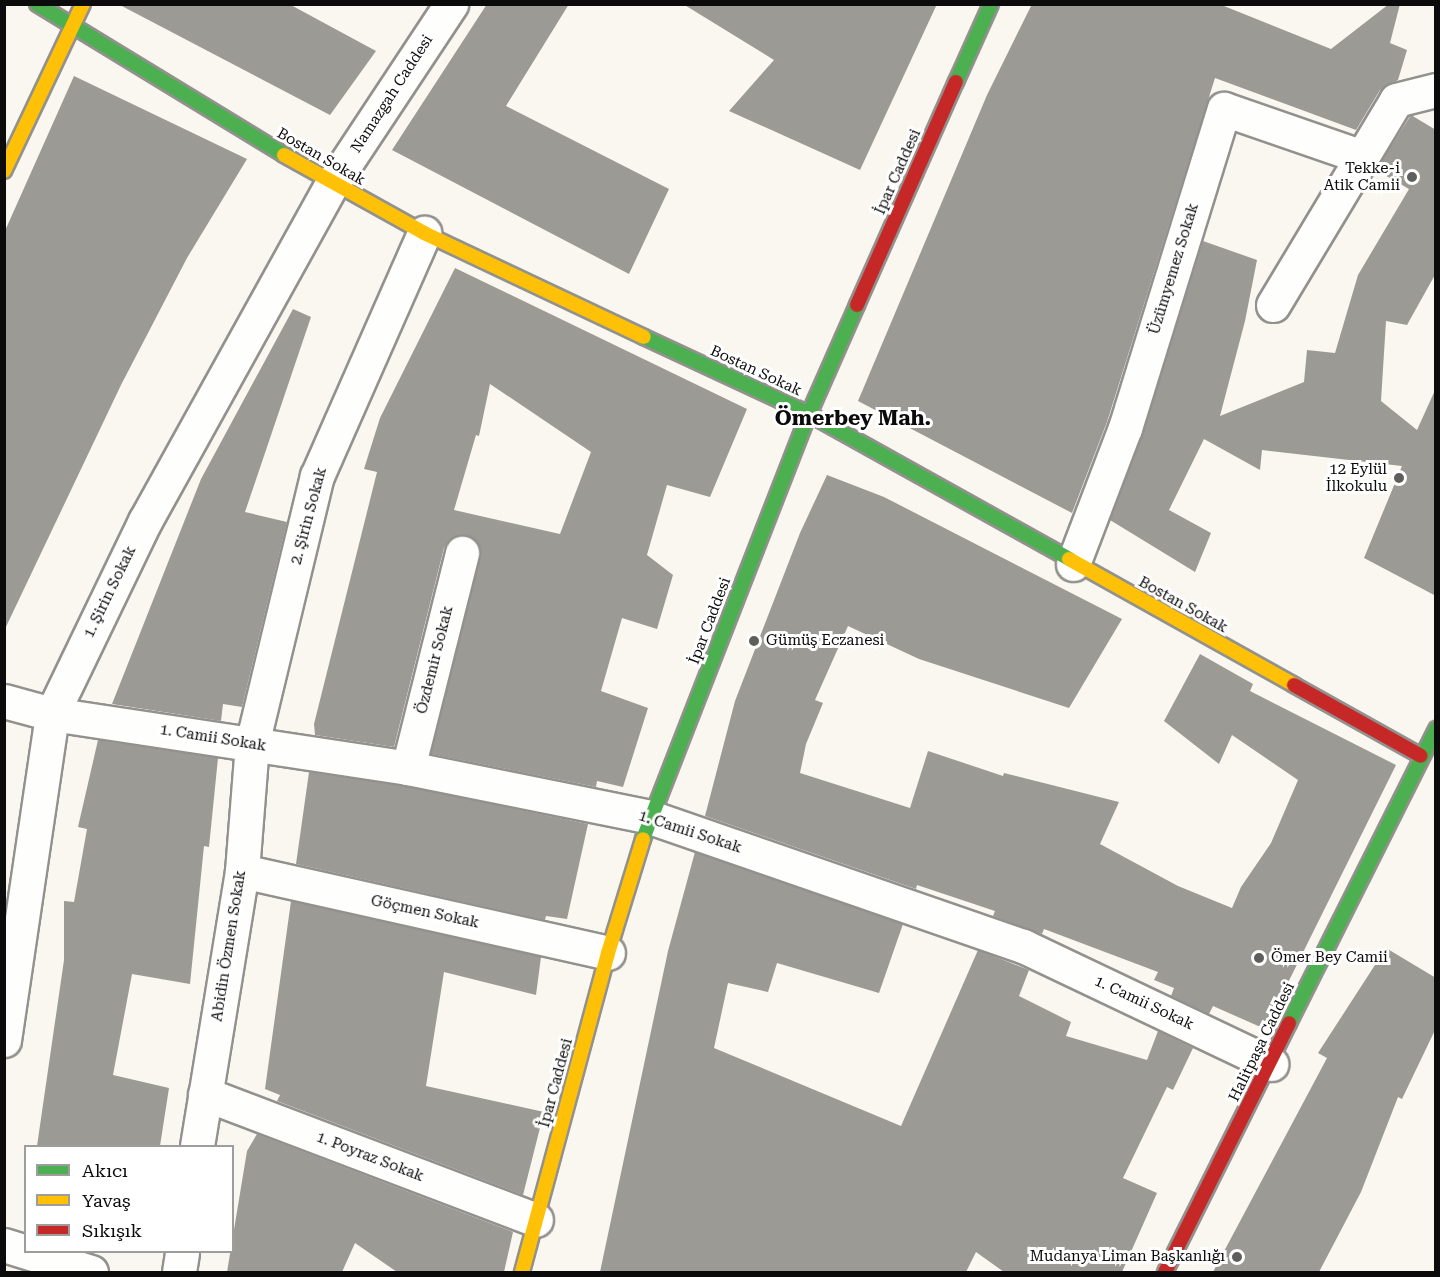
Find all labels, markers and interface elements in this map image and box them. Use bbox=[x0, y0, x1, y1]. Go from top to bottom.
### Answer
street label: Namazgah Caddesi bbox=[347, 32, 437, 156]
street label: Bostan Sokak bbox=[274, 124, 368, 190]
street label: İpar Caddesi bbox=[871, 127, 925, 217]
place label: Tekke-i Atik Camii bbox=[1324, 159, 1400, 194]
marker: Tekke-i Atik Camii bbox=[1405, 170, 1419, 184]
street label: Üzümyemez Sokak bbox=[1145, 201, 1203, 337]
street label: Bostan Sokak bbox=[707, 342, 805, 400]
district label: Ömerbey Mah. bbox=[775, 405, 931, 431]
place label: 12 Eylül İlkokulu bbox=[1326, 460, 1387, 495]
street label: 2. Şirin Sokak bbox=[287, 465, 331, 567]
marker: 12 Eylül İlkokulu bbox=[1392, 471, 1406, 485]
street label: 1. Şirin Sokak bbox=[80, 543, 140, 641]
street label: Bostan Sokak bbox=[1135, 573, 1231, 637]
street label: İpar Caddesi bbox=[685, 575, 735, 667]
street label: Özdemir Sokak bbox=[413, 604, 457, 716]
place label: Gümüş Eczanesi bbox=[766, 632, 884, 650]
marker: Gümüş Eczanesi bbox=[747, 634, 761, 648]
street label: 1. Camii Sokak bbox=[159, 721, 267, 755]
street label: 1. Camii Sokak bbox=[636, 807, 744, 857]
street label: Abidin Özmen Sokak bbox=[208, 869, 250, 1023]
street label: Göçmen Sokak bbox=[369, 892, 481, 932]
place label: Ömer Bey Camii bbox=[1271, 949, 1388, 967]
marker: Ömer Bey Camii bbox=[1252, 951, 1266, 965]
street label: 1. Camii Sokak bbox=[1092, 972, 1196, 1034]
street label: Halitpaşa Caddesi bbox=[1225, 979, 1299, 1105]
street label: İpar Caddesi bbox=[535, 1036, 577, 1130]
street label: 1. Poyraz Sokak bbox=[314, 1128, 426, 1186]
legend bbox=[24, 1145, 234, 1253]
text: Akıcı bbox=[82, 1160, 128, 1181]
text: Yavaş bbox=[82, 1190, 131, 1211]
text: Sıkışık bbox=[82, 1220, 142, 1241]
place label: Mudanya Liman Başkanlığı bbox=[1030, 1248, 1225, 1266]
marker: Mudanya Liman Başkanlığı bbox=[1230, 1250, 1244, 1264]

